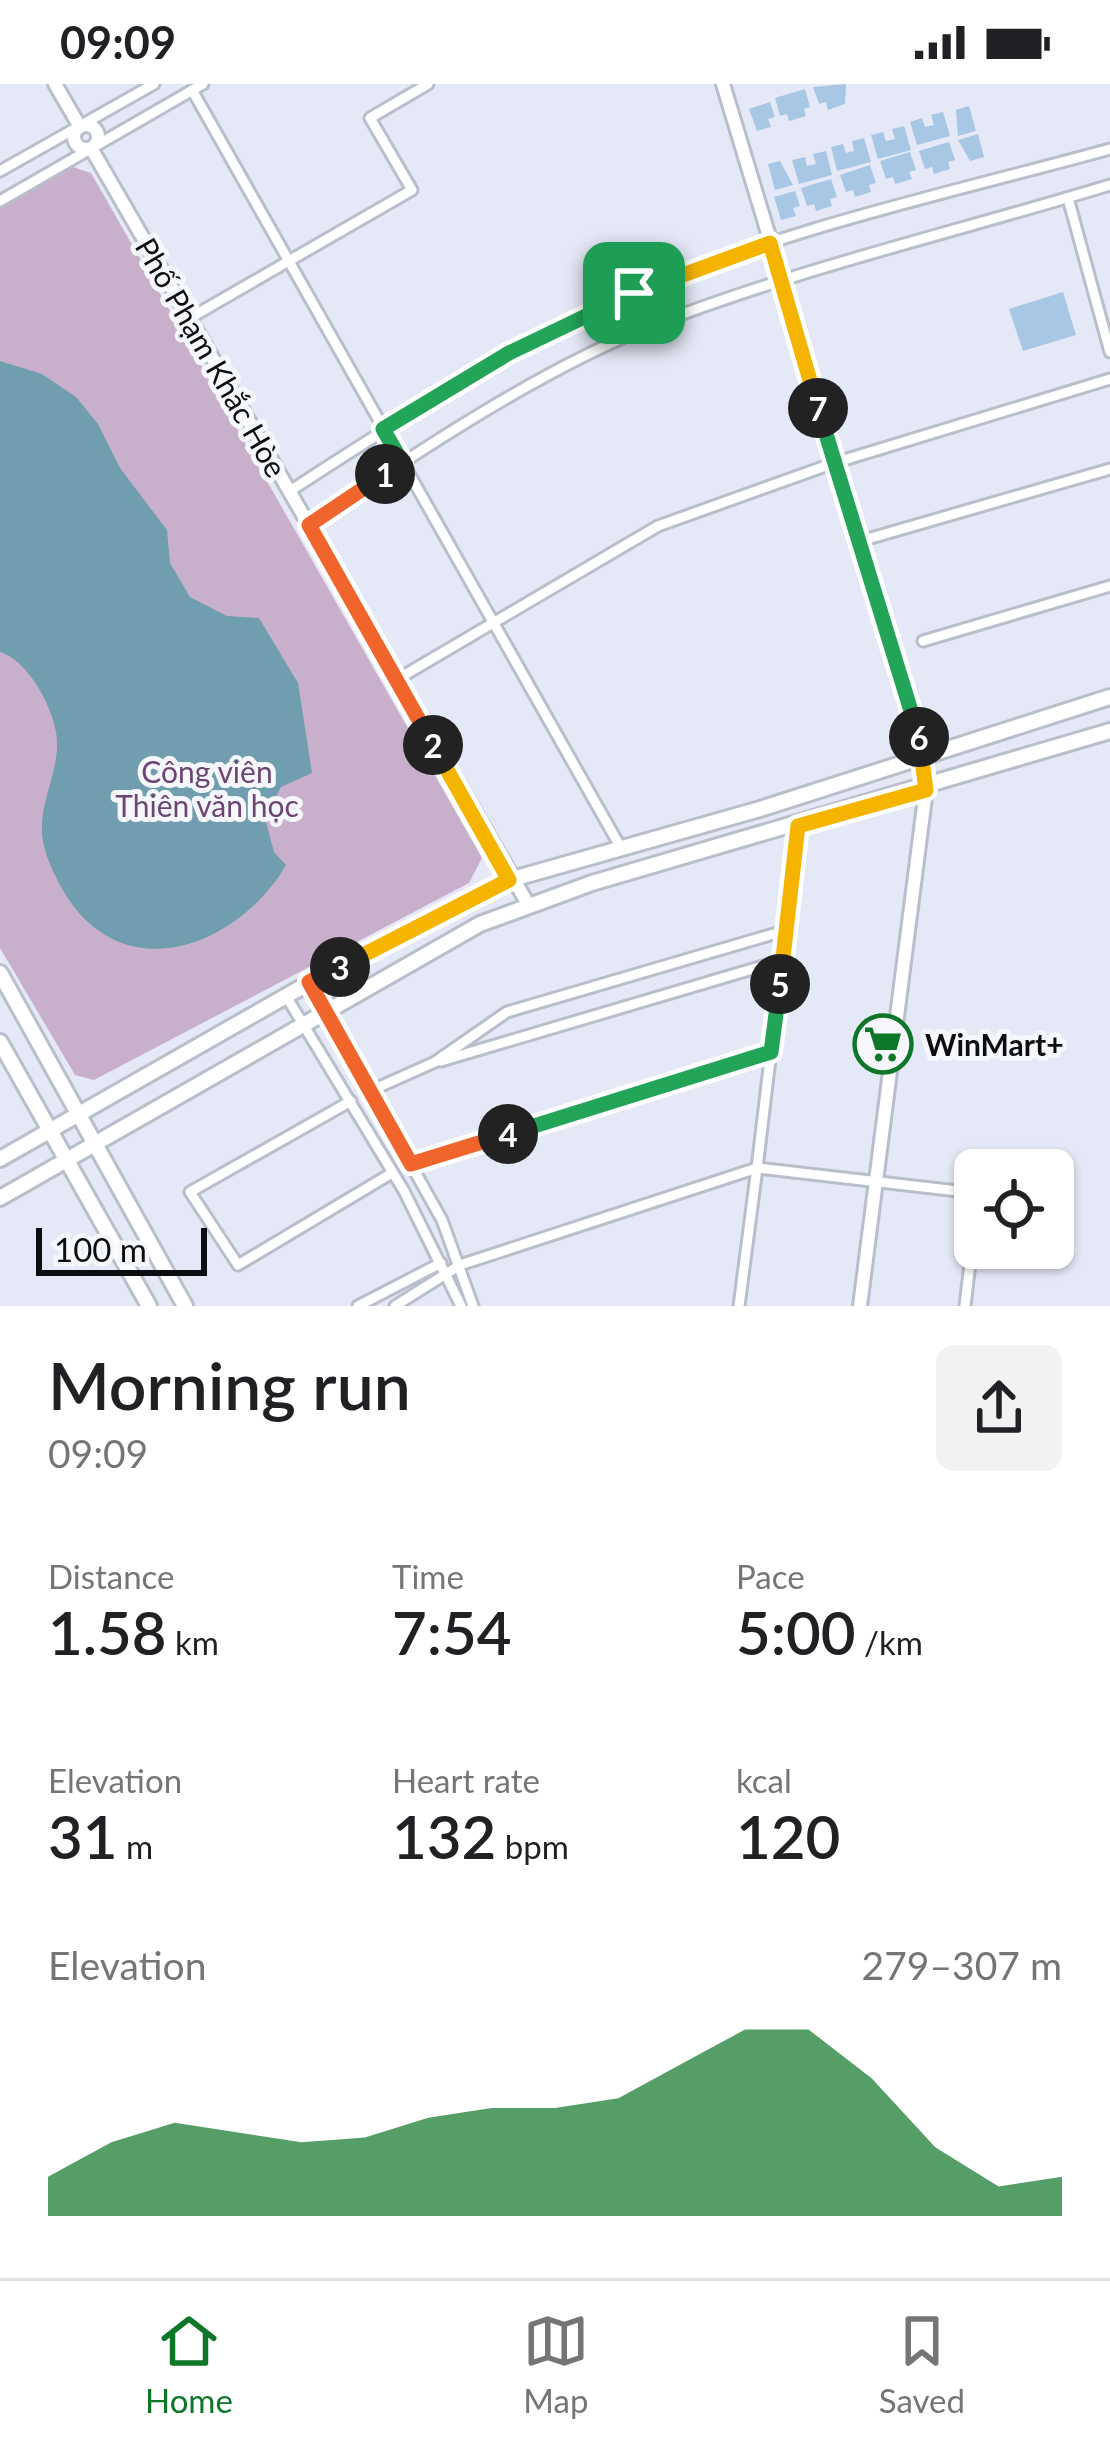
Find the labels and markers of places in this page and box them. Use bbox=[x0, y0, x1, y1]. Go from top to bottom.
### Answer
pin bbox=[583, 242, 685, 344]
pin: 7 bbox=[788, 378, 848, 438]
pin: 1 bbox=[355, 444, 415, 504]
pin: 6 bbox=[889, 707, 949, 767]
pin: 2 bbox=[403, 715, 463, 775]
pin: 3 bbox=[310, 937, 370, 997]
pin: 5 bbox=[750, 954, 810, 1014]
supermarket icon: WinMart+ bbox=[852, 1013, 914, 1075]
place label: WinMart+ bbox=[925, 1026, 1064, 1062]
pin: 4 bbox=[478, 1104, 538, 1164]

